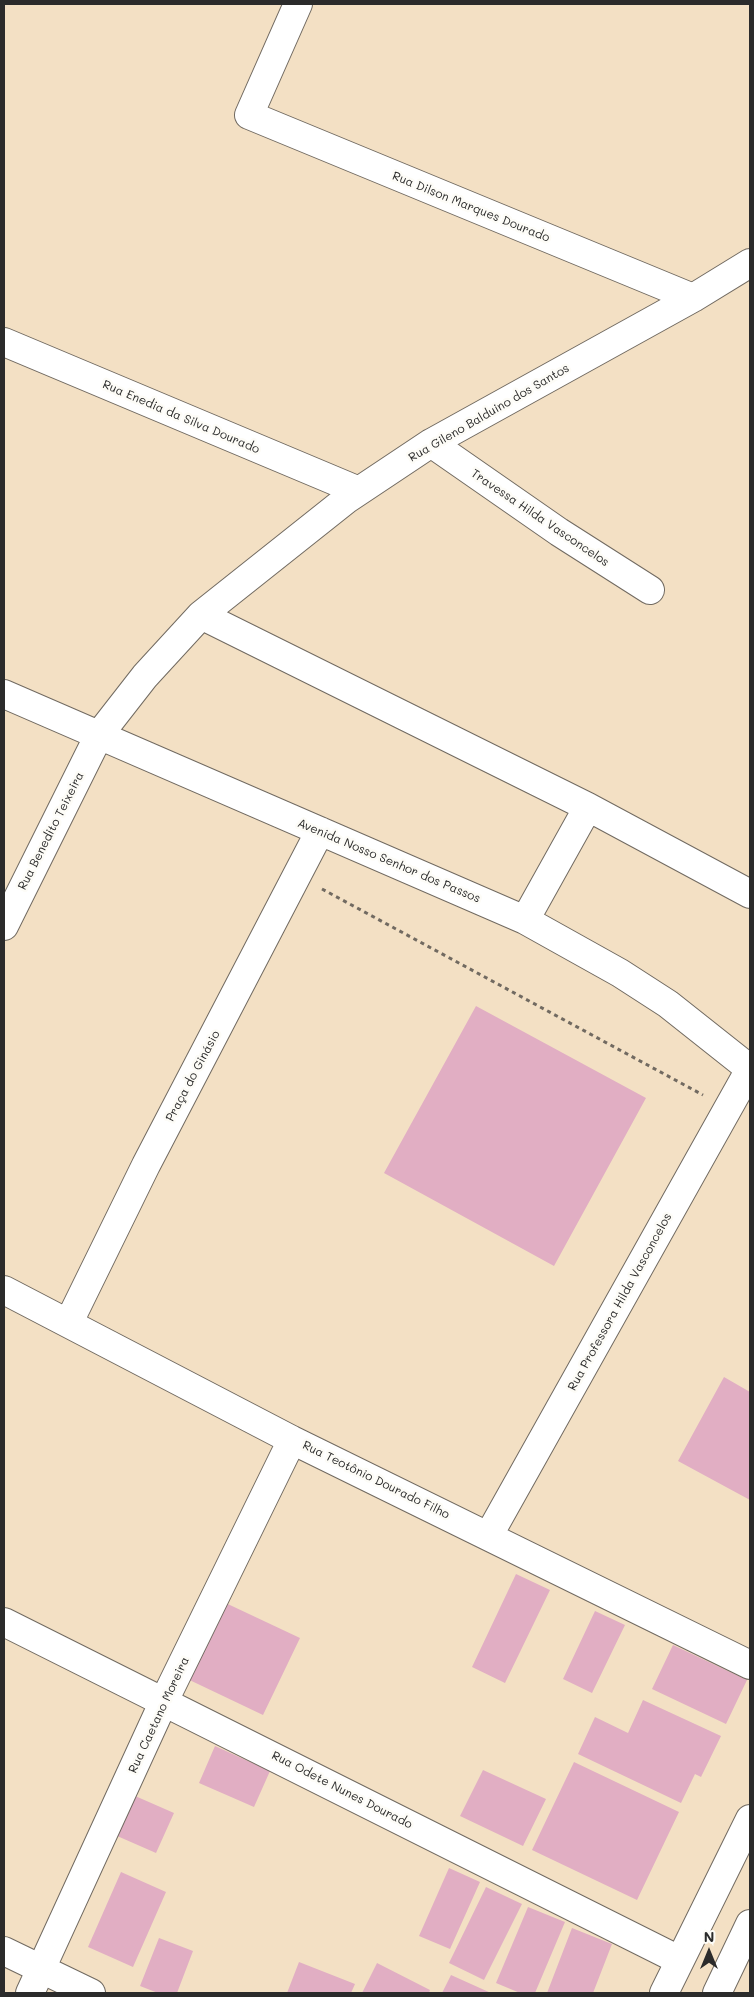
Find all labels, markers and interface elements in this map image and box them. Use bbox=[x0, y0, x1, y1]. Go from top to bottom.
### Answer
street label: Rua Dilson Marques Dourado bbox=[390, 169, 552, 245]
street label: Rua Gileno Balduino dos Santos bbox=[406, 361, 572, 465]
street label: Rua Enedia da Silva Dourado bbox=[100, 377, 262, 457]
street label: Travessa Hilda Vasconcelos bbox=[468, 466, 612, 570]
street label: Rua Benedito Teixeira bbox=[15, 770, 87, 892]
street label: Avenida Nosso Senhor dos Passos bbox=[295, 816, 483, 906]
street label: Praça do Ginásio bbox=[163, 1028, 223, 1124]
street label: Rua Professora Hilda Vasconcelos bbox=[565, 1211, 675, 1393]
street label: Rua Teotônio Dourado Filho bbox=[300, 1438, 452, 1522]
street label: Rua Caetano Moreira bbox=[126, 1655, 192, 1775]
street label: Rua Odete Nunes Dourado bbox=[269, 1748, 415, 1832]
north arrow bbox=[684, 1927, 734, 1977]
text: N bbox=[704, 1927, 714, 1946]

